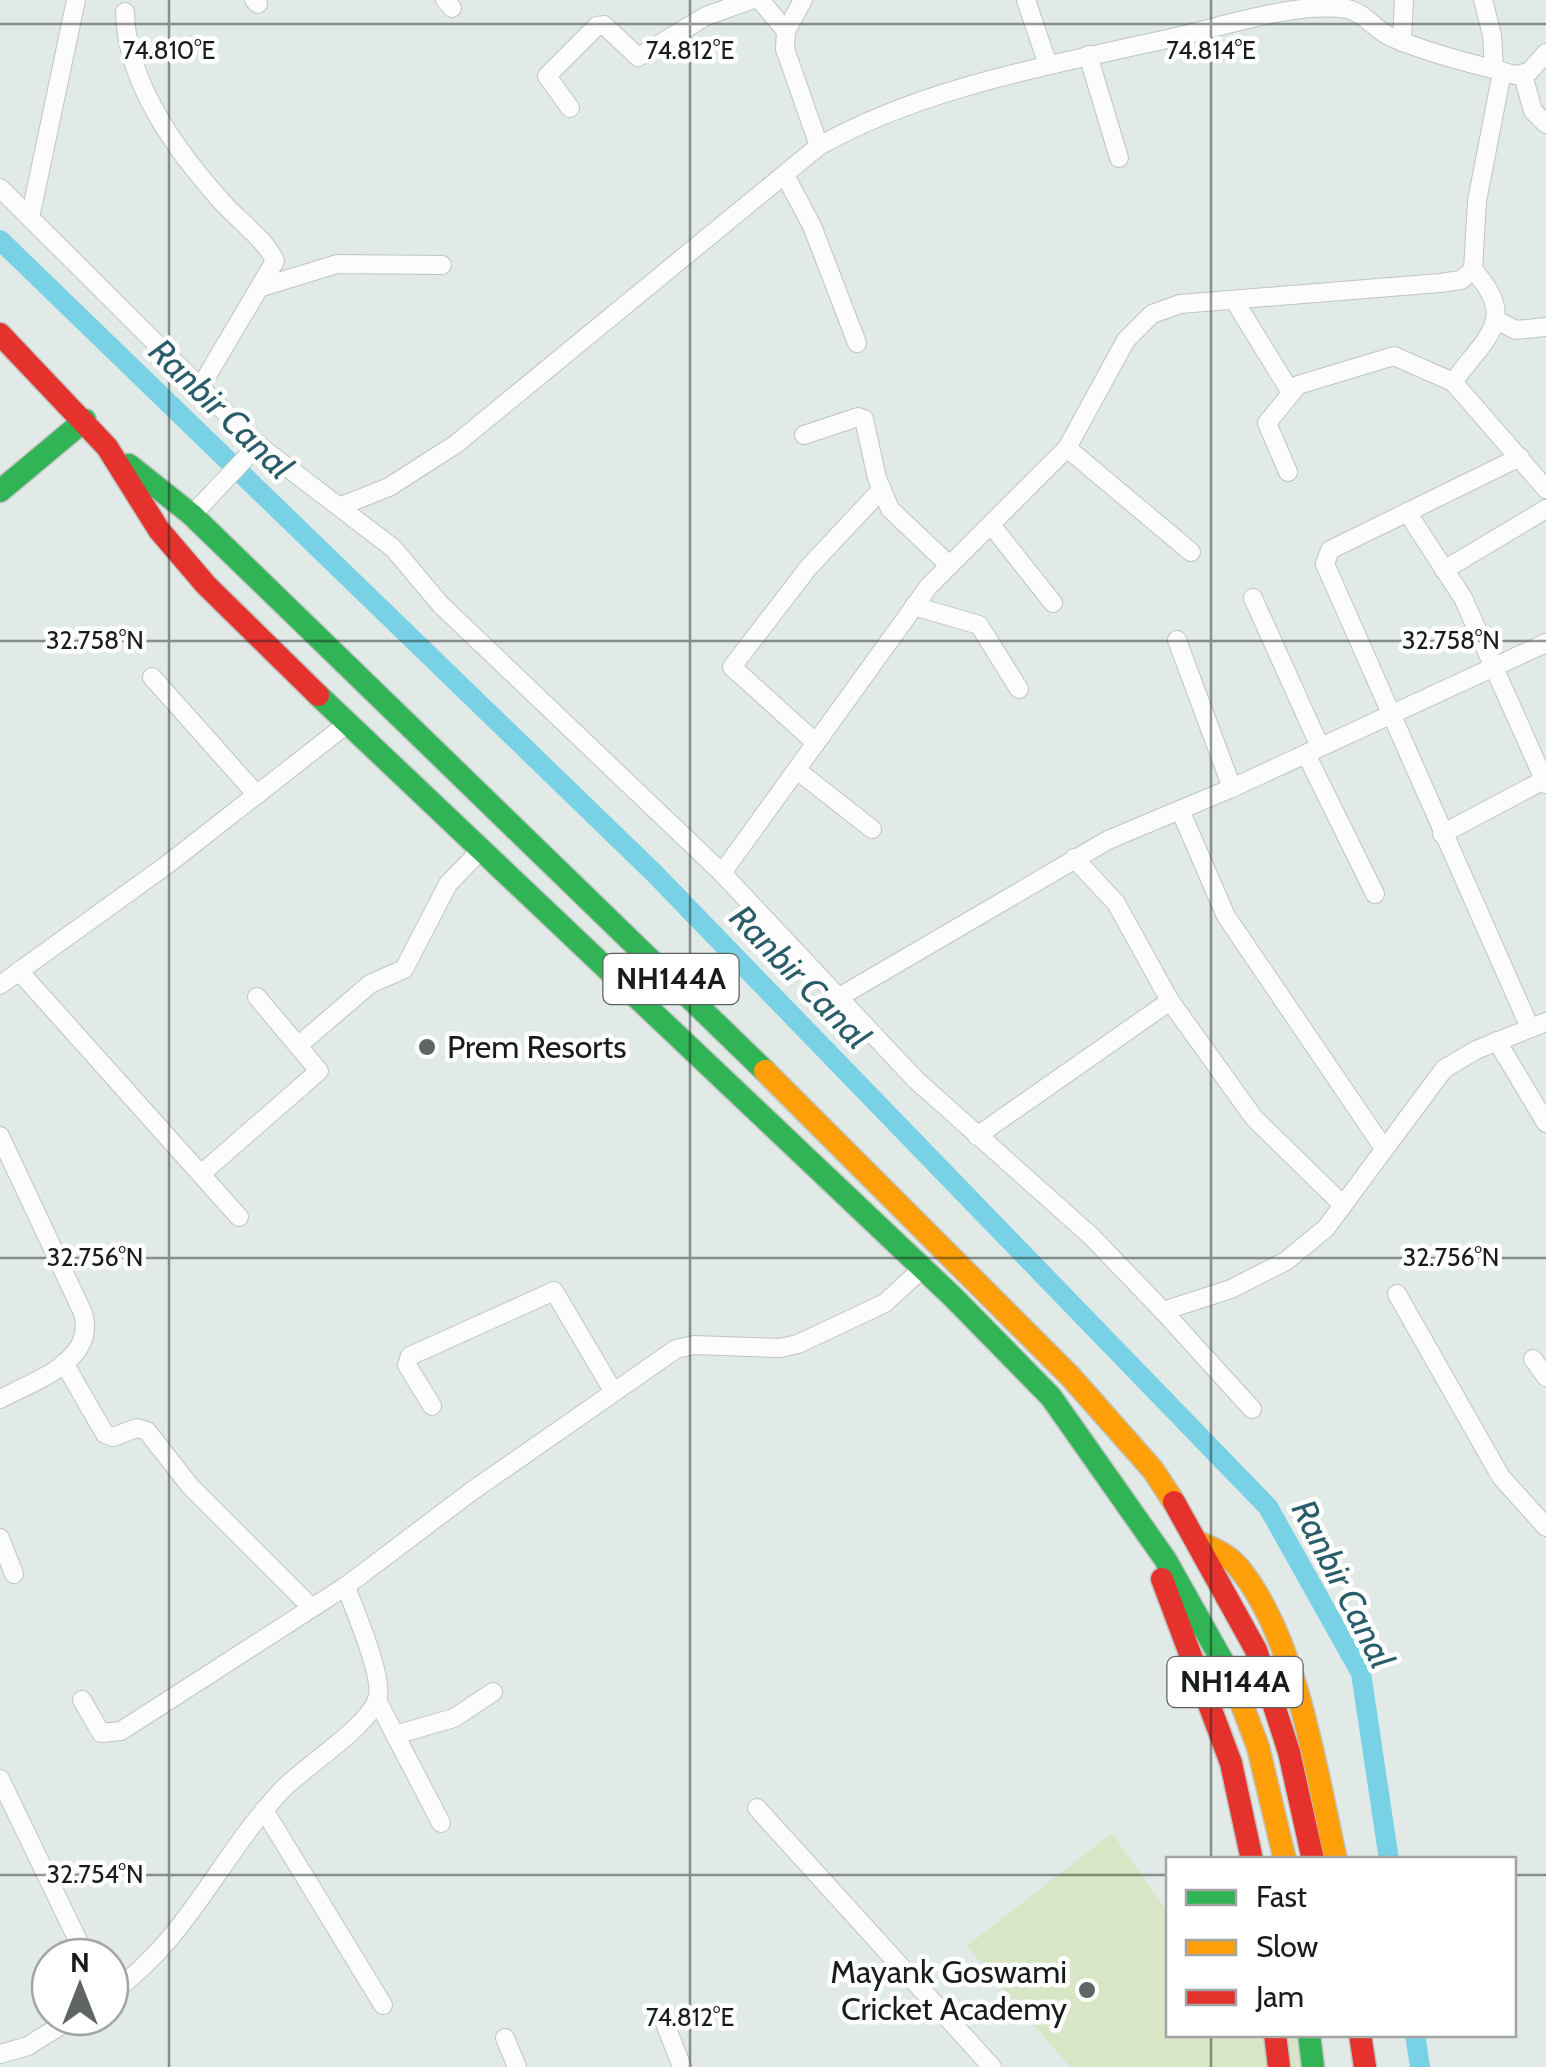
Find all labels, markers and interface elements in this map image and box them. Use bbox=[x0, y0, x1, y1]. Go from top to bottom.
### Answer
text: 74.810°E bbox=[123, 35, 215, 65]
text: 74.812°E bbox=[646, 35, 734, 65]
text: 74.814°E bbox=[1166, 35, 1256, 65]
water label: Ranbir Canal bbox=[140, 329, 303, 488]
text: 32.758°N bbox=[46, 625, 144, 655]
text: 32.758°N bbox=[1402, 625, 1500, 655]
water label: Ranbir Canal bbox=[721, 896, 880, 1058]
road number: NH144A bbox=[604, 954, 738, 1004]
place label: Prem Resorts bbox=[447, 1027, 626, 1066]
marker: Prem Resorts bbox=[416, 1036, 438, 1058]
text: 32.756°N bbox=[47, 1242, 143, 1272]
text: 32.756°N bbox=[1403, 1242, 1499, 1272]
water label: Ranbir Canal bbox=[1283, 1492, 1405, 1676]
road number: NH144A bbox=[1168, 1657, 1302, 1707]
legend bbox=[1166, 1857, 1516, 2037]
text: 32.754°N bbox=[47, 1859, 143, 1889]
text: Fast bbox=[1256, 1878, 1307, 1915]
text: Slow bbox=[1256, 1928, 1319, 1965]
north arrow bbox=[30, 1937, 130, 2037]
text: N bbox=[70, 1945, 90, 1979]
place label: Mayank Goswami Cricket Academy bbox=[830, 1952, 1067, 2028]
text: Jam bbox=[1255, 1978, 1304, 2015]
marker: Mayank Goswami Cricket Academy bbox=[1076, 1979, 1098, 2001]
text: 74.812°E bbox=[646, 2002, 734, 2032]

